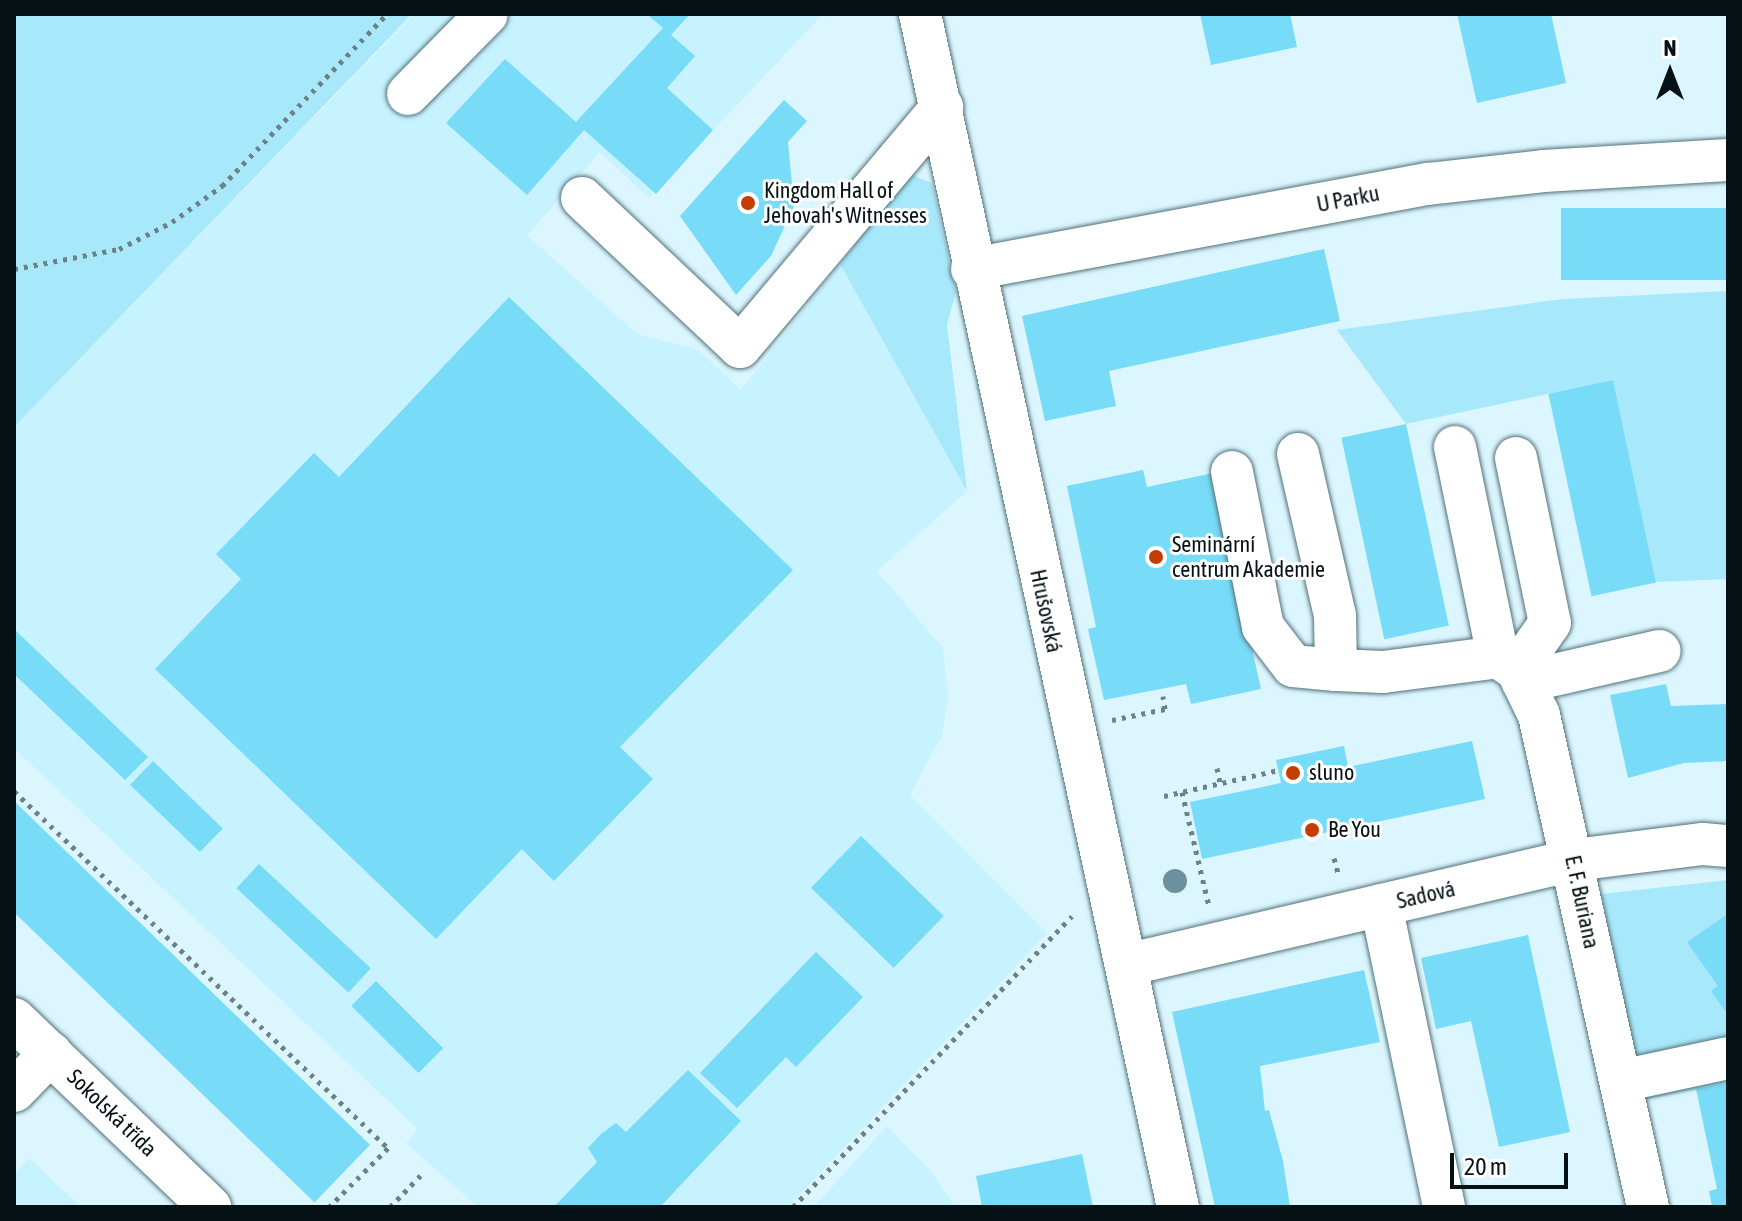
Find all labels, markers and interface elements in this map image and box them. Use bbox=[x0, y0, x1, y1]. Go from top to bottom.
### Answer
north arrow bbox=[1630, 32, 1710, 112]
text: N bbox=[1664, 35, 1676, 61]
place label: Kingdom Hall of Jehovah's Witnesses bbox=[764, 177, 927, 228]
street label: U Parku bbox=[1314, 180, 1382, 218]
marker: Kingdom Hall of Jehovah's Witnesses bbox=[739, 194, 757, 212]
place label: Seminární centrum Akademie bbox=[1172, 531, 1325, 582]
marker: Seminární centrum Akademie bbox=[1147, 548, 1165, 566]
street label: Hrušovská bbox=[1024, 567, 1068, 655]
place label: sluno bbox=[1309, 760, 1354, 786]
marker: sluno bbox=[1284, 764, 1302, 782]
place label: Be You bbox=[1328, 817, 1381, 843]
marker: Be You bbox=[1303, 821, 1321, 839]
street label: E. F. Buriana bbox=[1559, 853, 1605, 951]
street label: Sadová bbox=[1394, 875, 1458, 915]
street label: Sokolská třída bbox=[62, 1064, 162, 1162]
scale bar bbox=[1454, 1137, 1572, 1187]
text: 20 m bbox=[1464, 1153, 1507, 1180]

